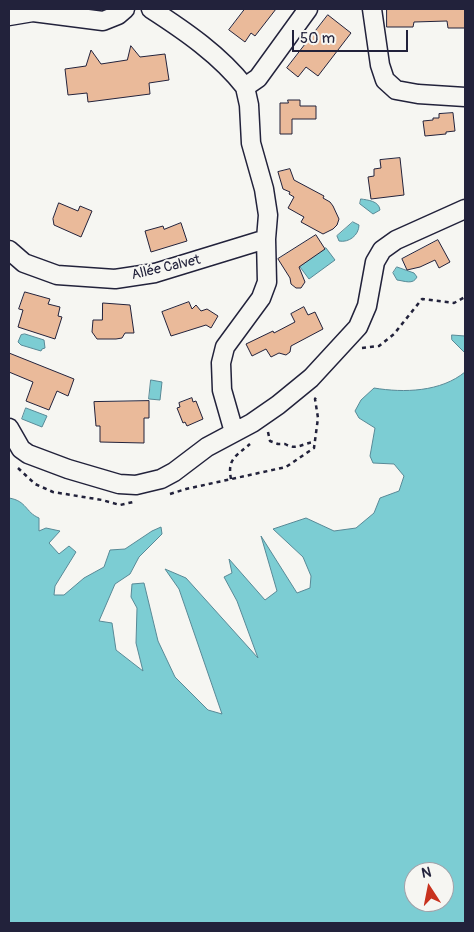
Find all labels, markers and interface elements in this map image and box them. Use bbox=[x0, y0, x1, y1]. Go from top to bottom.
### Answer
scale bar bbox=[294, 20, 410, 52]
text: 50 m bbox=[300, 29, 335, 48]
street label: Allée Calvet bbox=[130, 252, 202, 284]
north arrow bbox=[404, 862, 454, 912]
text: N bbox=[420, 864, 433, 882]

